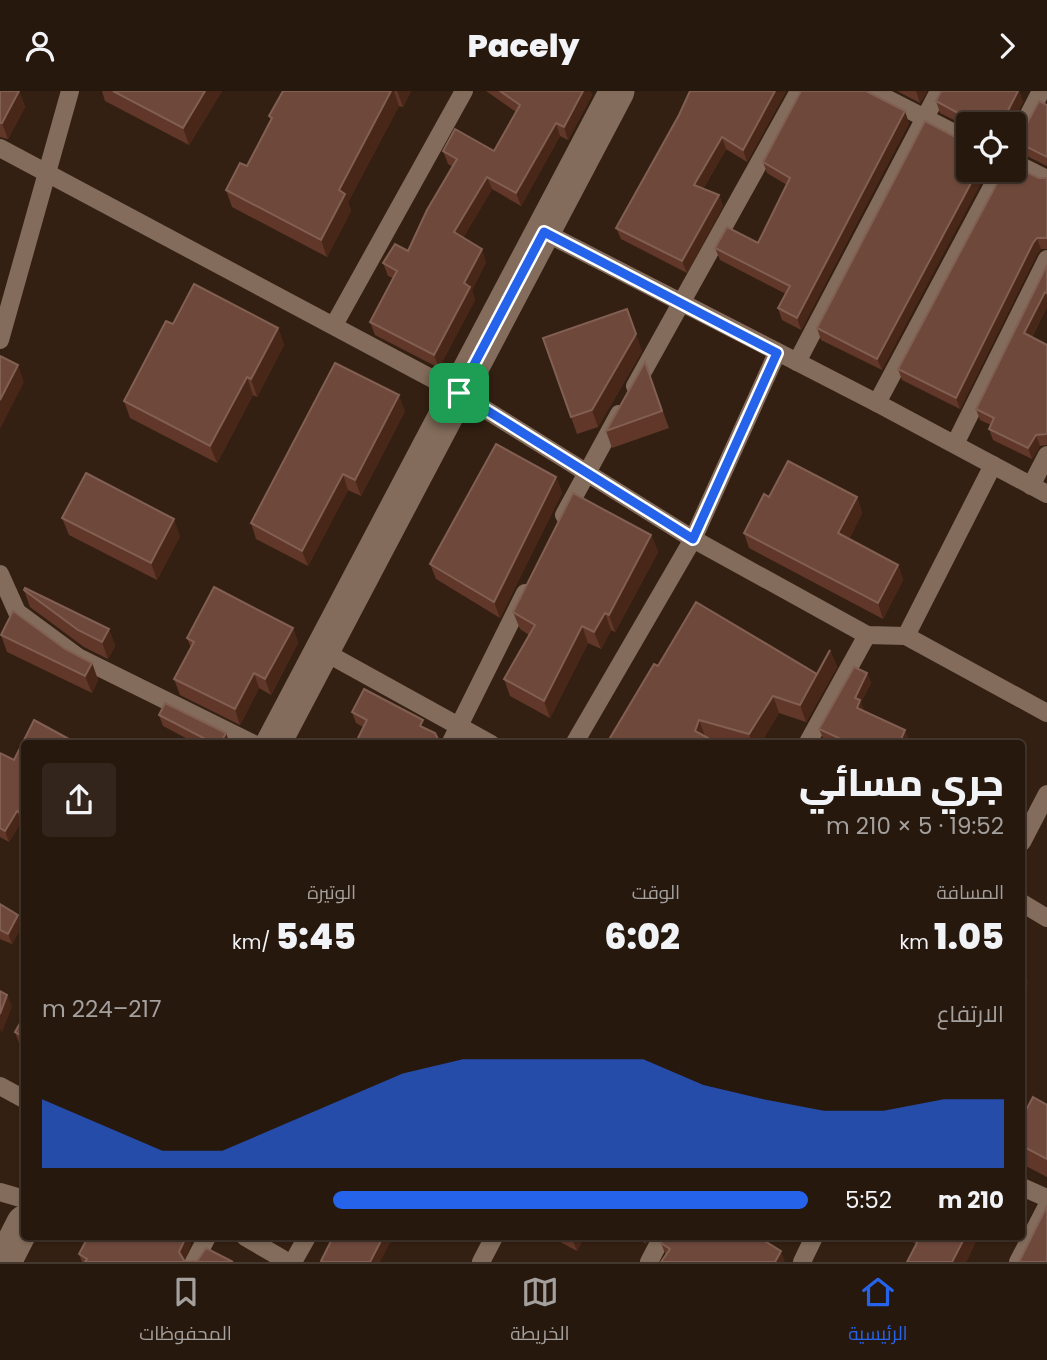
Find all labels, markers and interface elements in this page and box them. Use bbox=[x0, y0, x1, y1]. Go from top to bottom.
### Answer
text: Pacely bbox=[467, 23, 580, 68]
icon: person bbox=[21, 27, 59, 65]
icon: forward bbox=[988, 27, 1026, 65]
map controls bbox=[956, 112, 1026, 182]
button: locate bbox=[956, 112, 1026, 182]
pin bbox=[429, 363, 489, 423]
icon: arrive bbox=[440, 374, 478, 412]
text: جري مسائي bbox=[799, 756, 1004, 809]
button: share bbox=[42, 763, 116, 837]
text: 19:52 · 5 × 210 m bbox=[826, 810, 1004, 842]
text: الوتيرة bbox=[307, 879, 356, 906]
text: الوقت bbox=[632, 879, 680, 906]
text: المسافة bbox=[936, 879, 1004, 906]
text: 5:45 bbox=[275, 912, 356, 961]
text: 6:02 bbox=[604, 912, 680, 961]
text: 1.05 bbox=[934, 912, 1004, 961]
text: /km bbox=[232, 929, 275, 956]
text: km bbox=[900, 929, 934, 956]
text: 217–224 m bbox=[42, 993, 162, 1025]
text: الارتفاع bbox=[937, 998, 1004, 1030]
text: 5:52 bbox=[845, 1184, 892, 1216]
text: 210 m bbox=[938, 1184, 1004, 1216]
tab: المحفوظات bbox=[139, 1273, 232, 1351]
tab: الخريطة bbox=[510, 1273, 570, 1351]
tab: الرئيسية bbox=[848, 1273, 908, 1351]

